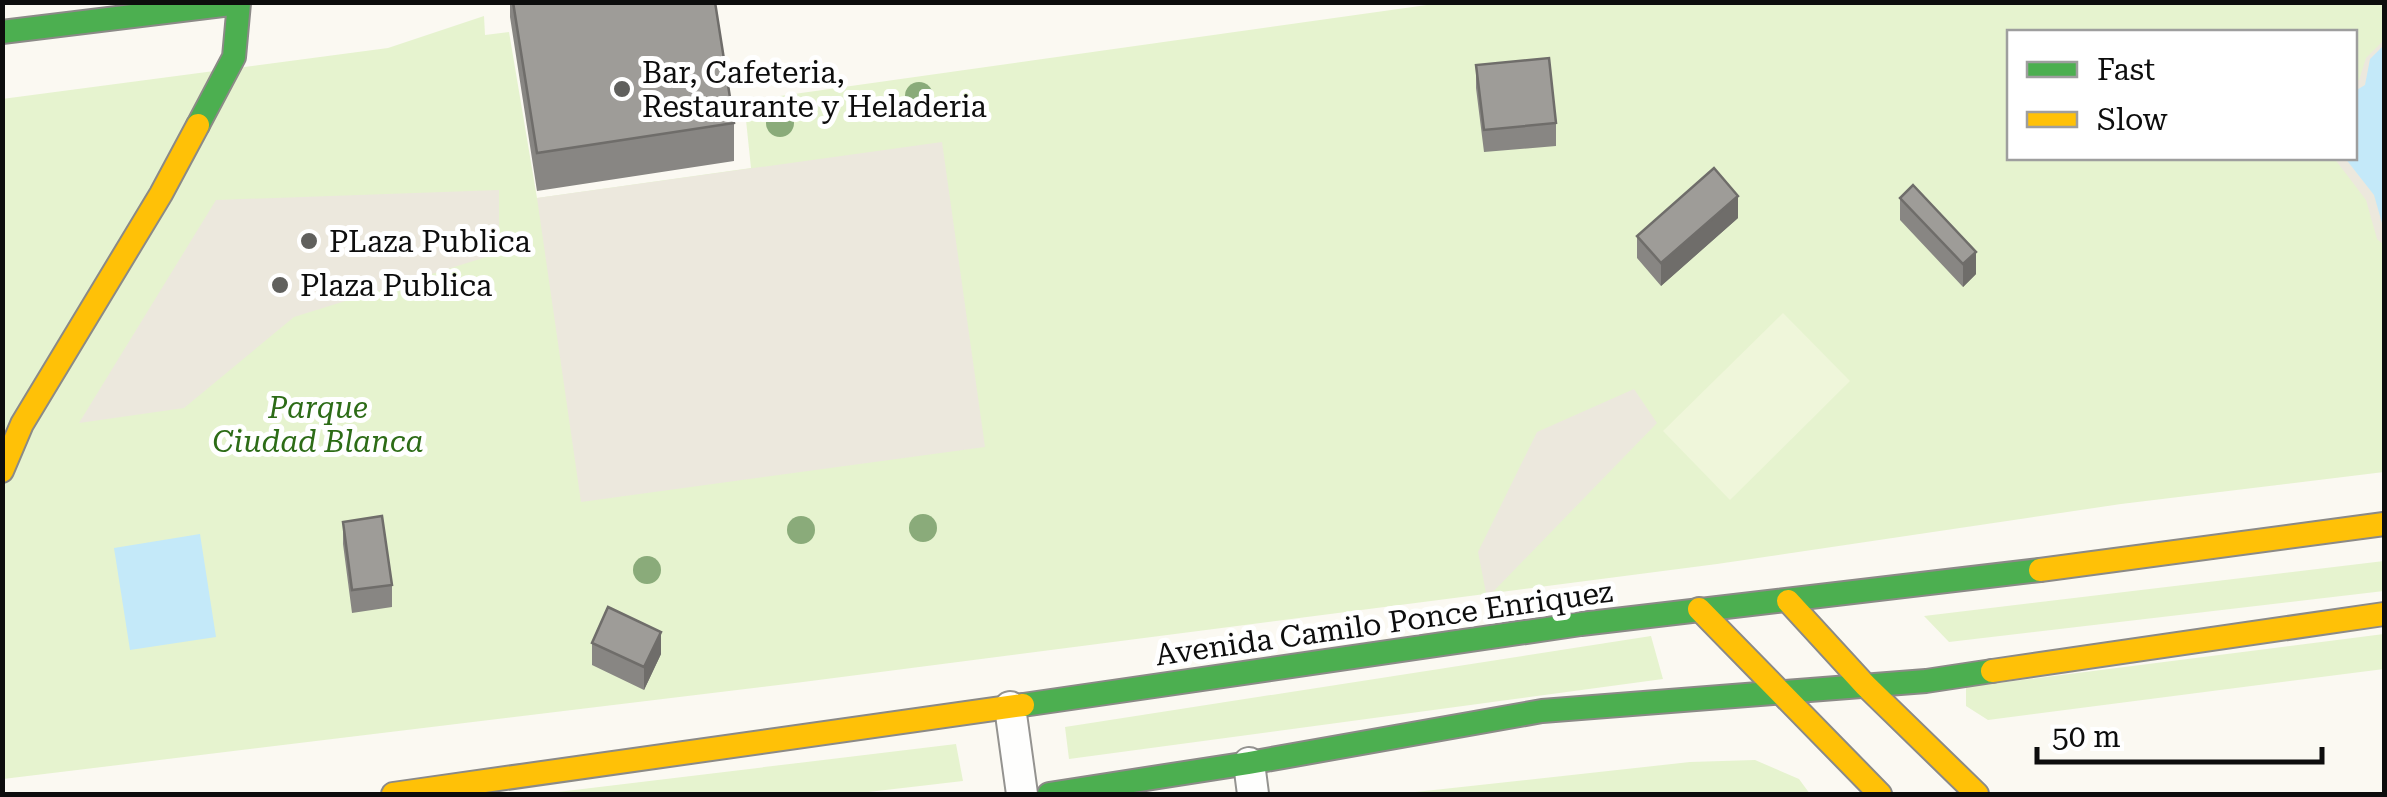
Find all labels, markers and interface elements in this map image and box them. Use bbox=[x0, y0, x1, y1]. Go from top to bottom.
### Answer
legend bbox=[2007, 30, 2357, 160]
text: Fast bbox=[2097, 52, 2155, 87]
place label: Bar, Cafeteria, Restaurante y Heladeria bbox=[642, 55, 987, 124]
marker: Bar, Cafeteria, Restaurante y Heladeria bbox=[611, 78, 633, 100]
text: Slow bbox=[2097, 102, 2168, 137]
place label: PLaza Publica bbox=[329, 224, 531, 259]
marker: PLaza Publica bbox=[298, 230, 320, 252]
place label: Plaza Publica bbox=[300, 268, 492, 303]
marker: Plaza Publica bbox=[269, 274, 291, 296]
park label: Parque Ciudad Blanca bbox=[212, 390, 424, 459]
street label: Avenida Camilo Ponce Enriquez bbox=[1153, 574, 1615, 672]
scale bar bbox=[2037, 702, 2322, 764]
text: 50 m bbox=[2052, 719, 2121, 754]

